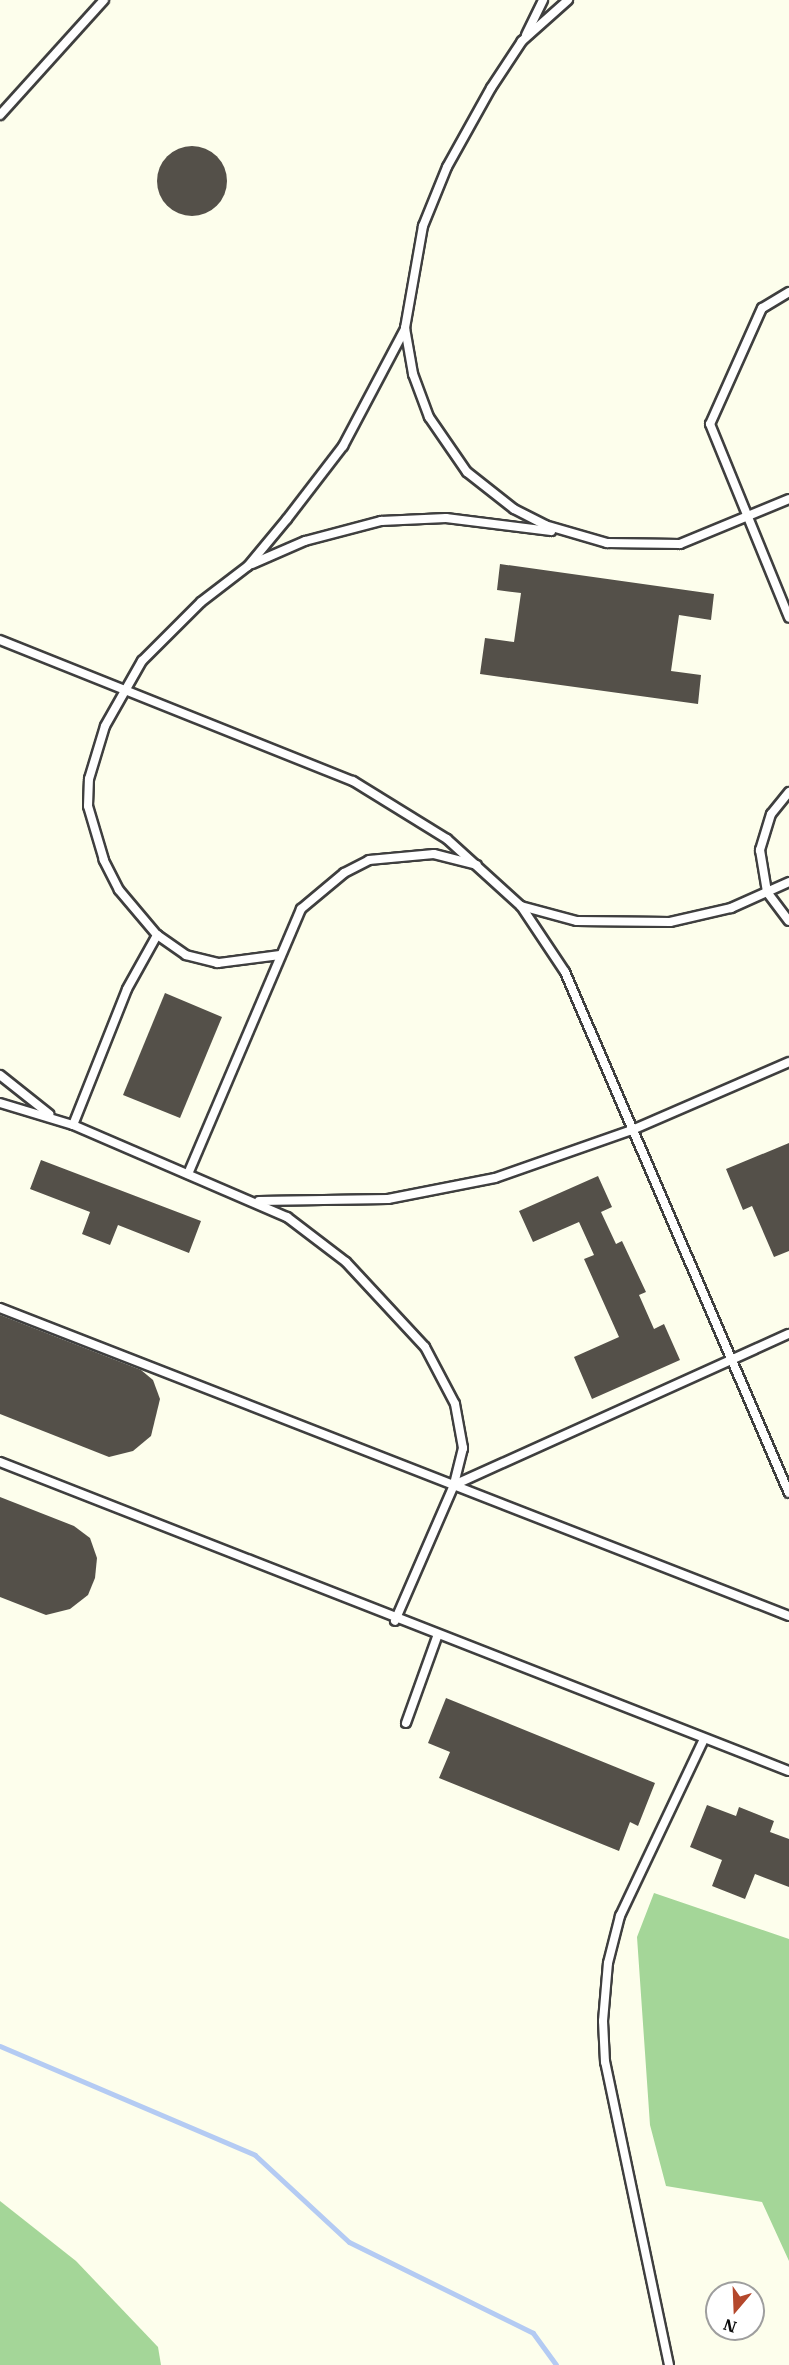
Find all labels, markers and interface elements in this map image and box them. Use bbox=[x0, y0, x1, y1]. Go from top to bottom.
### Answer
north arrow bbox=[705, 2281, 765, 2341]
text: N bbox=[721, 2315, 739, 2338]

